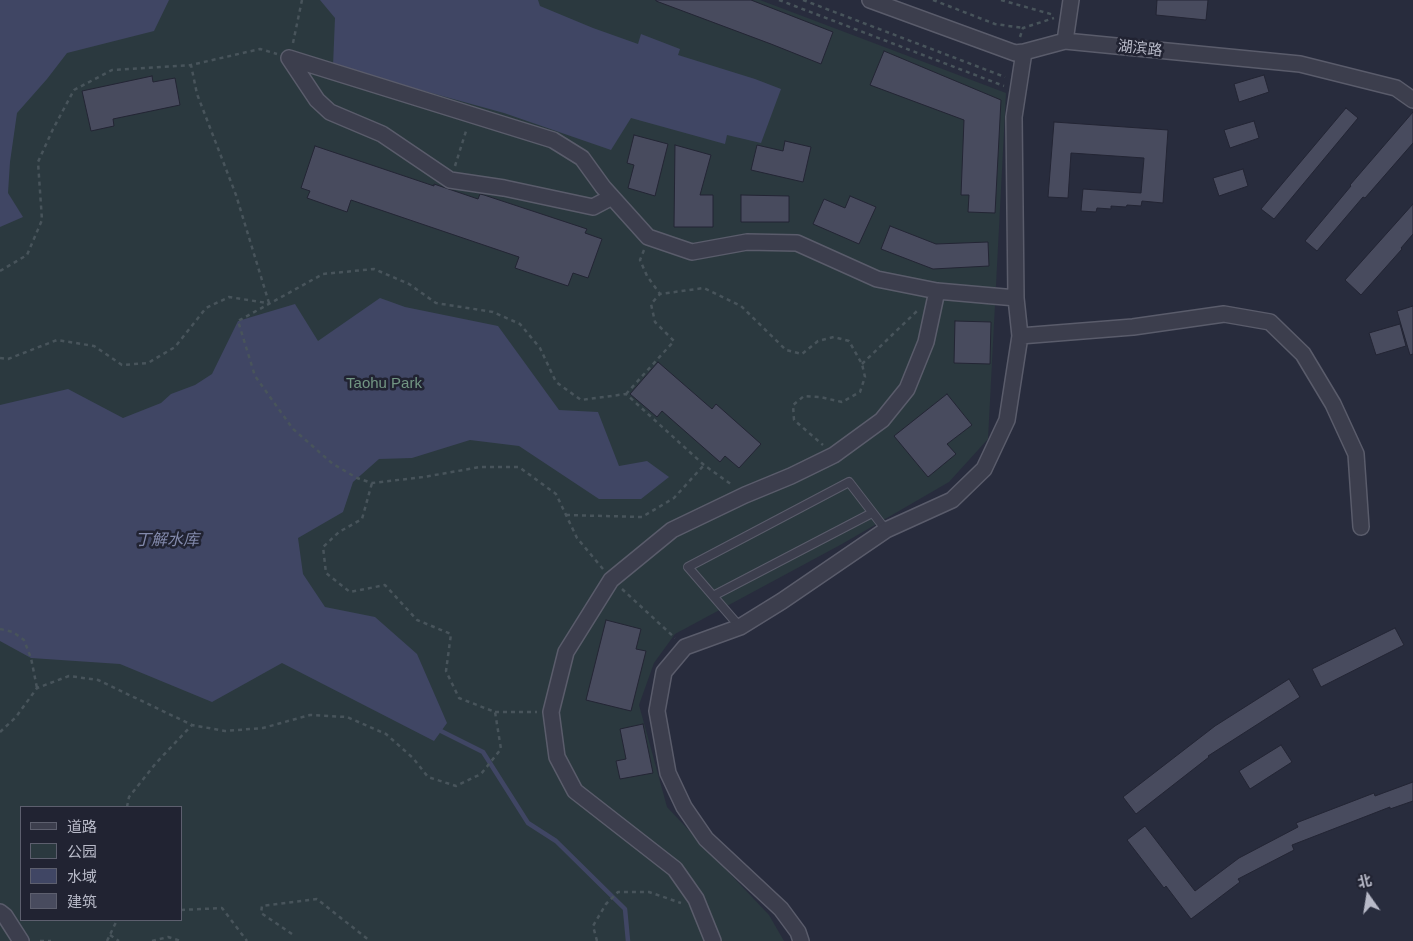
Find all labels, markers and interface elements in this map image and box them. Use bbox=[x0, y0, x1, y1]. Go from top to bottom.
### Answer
street label: 湖滨路 bbox=[1117, 38, 1163, 60]
park label: Taohu Park bbox=[346, 375, 422, 393]
water label: 丁解水库 bbox=[135, 531, 199, 551]
legend bbox=[20, 806, 182, 921]
text: 道路 bbox=[67, 818, 97, 835]
text: 公园 bbox=[67, 843, 97, 860]
text: 水域 bbox=[67, 868, 97, 885]
north arrow bbox=[1343, 871, 1393, 921]
text: 北 bbox=[1356, 872, 1373, 891]
text: 建筑 bbox=[67, 893, 97, 910]

